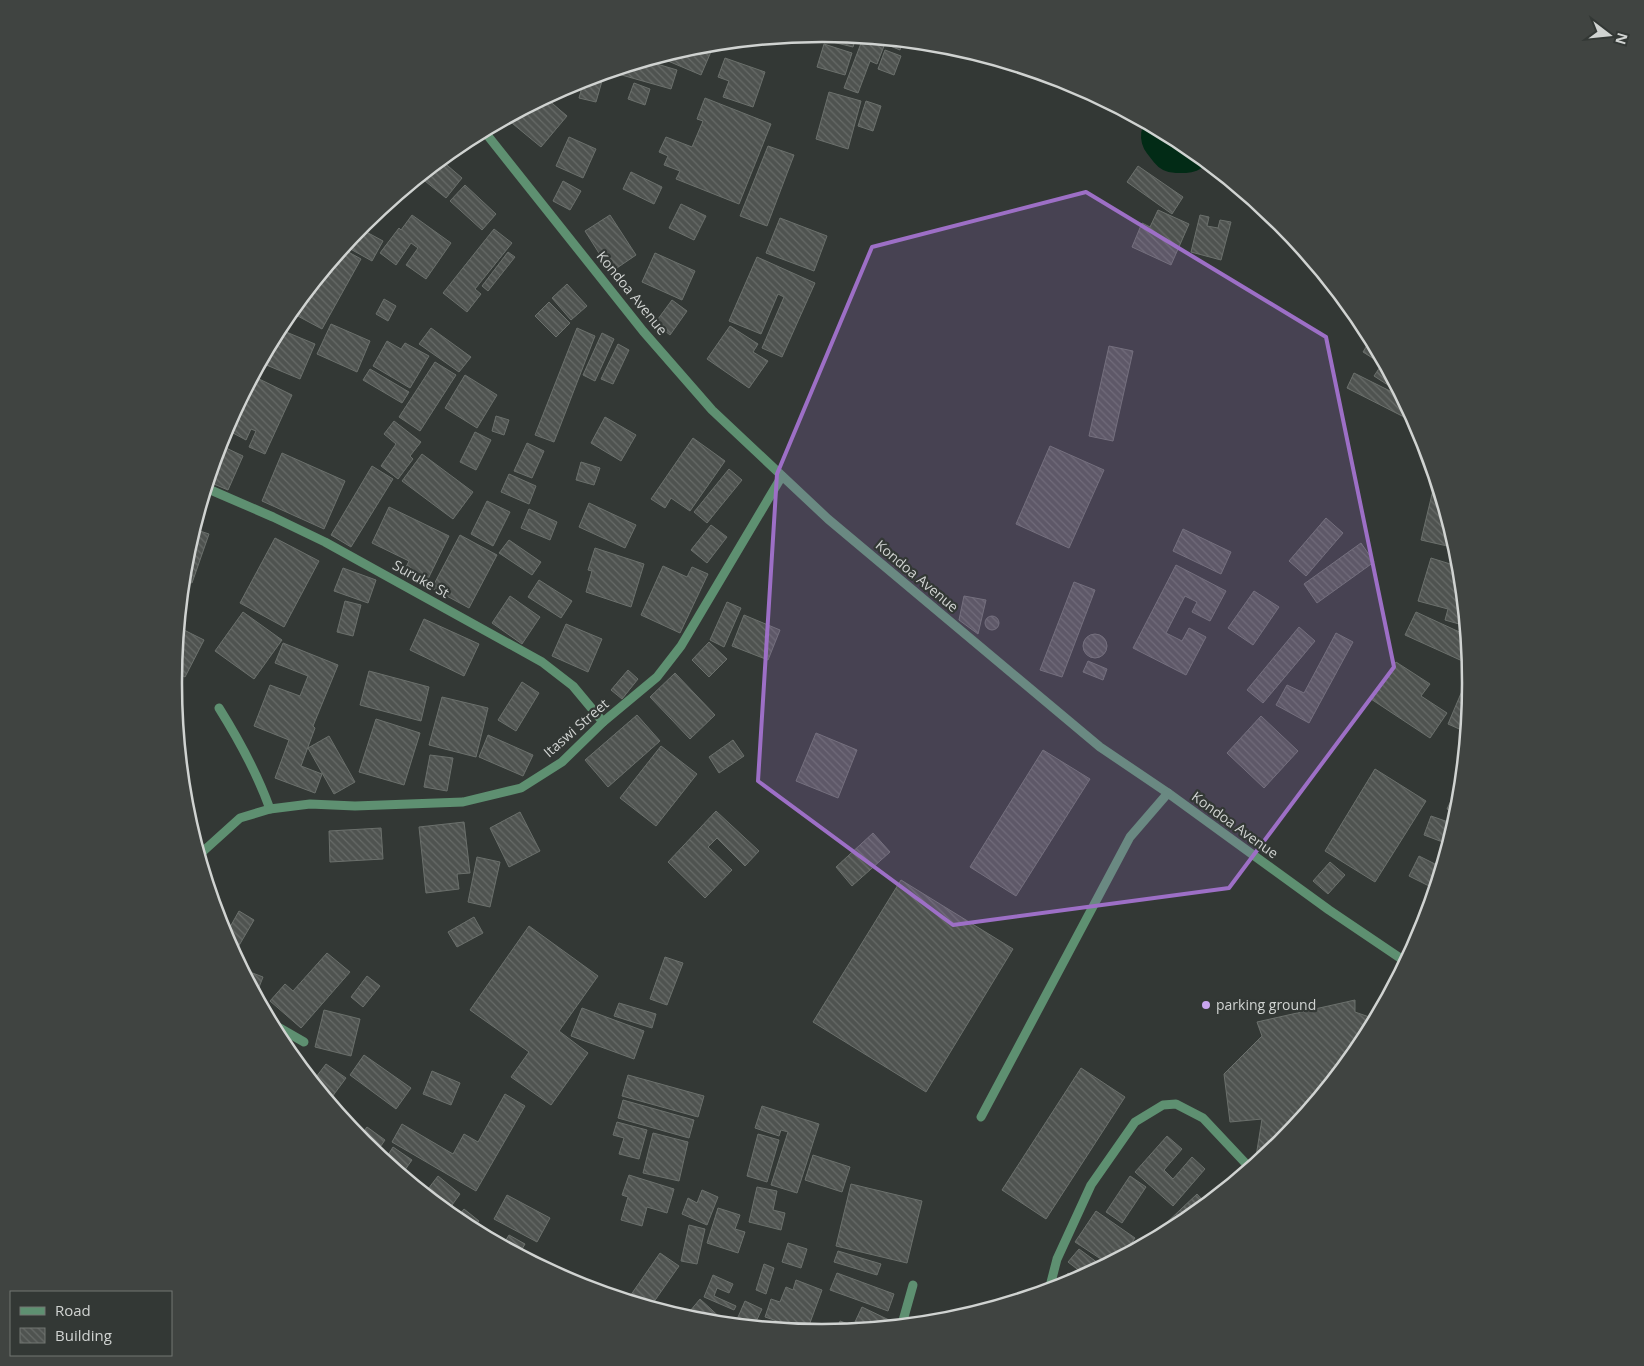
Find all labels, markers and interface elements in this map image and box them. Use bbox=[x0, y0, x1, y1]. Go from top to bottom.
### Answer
north arrow bbox=[1584, 10, 1634, 60]
text: N bbox=[1611, 31, 1633, 47]
street label: Kondoa Avenue bbox=[593, 247, 672, 339]
street label: Kondoa Avenue bbox=[872, 535, 963, 616]
street label: Suruke St bbox=[389, 555, 453, 602]
street label: Itaswi Street bbox=[539, 694, 612, 761]
street label: Kondoa Avenue bbox=[1188, 787, 1283, 863]
place label: parking ground bbox=[1216, 995, 1316, 1014]
marker: parking ground bbox=[1200, 999, 1212, 1011]
legend bbox=[10, 1291, 172, 1356]
text: Road bbox=[55, 1300, 91, 1320]
text: Building bbox=[55, 1325, 112, 1345]

